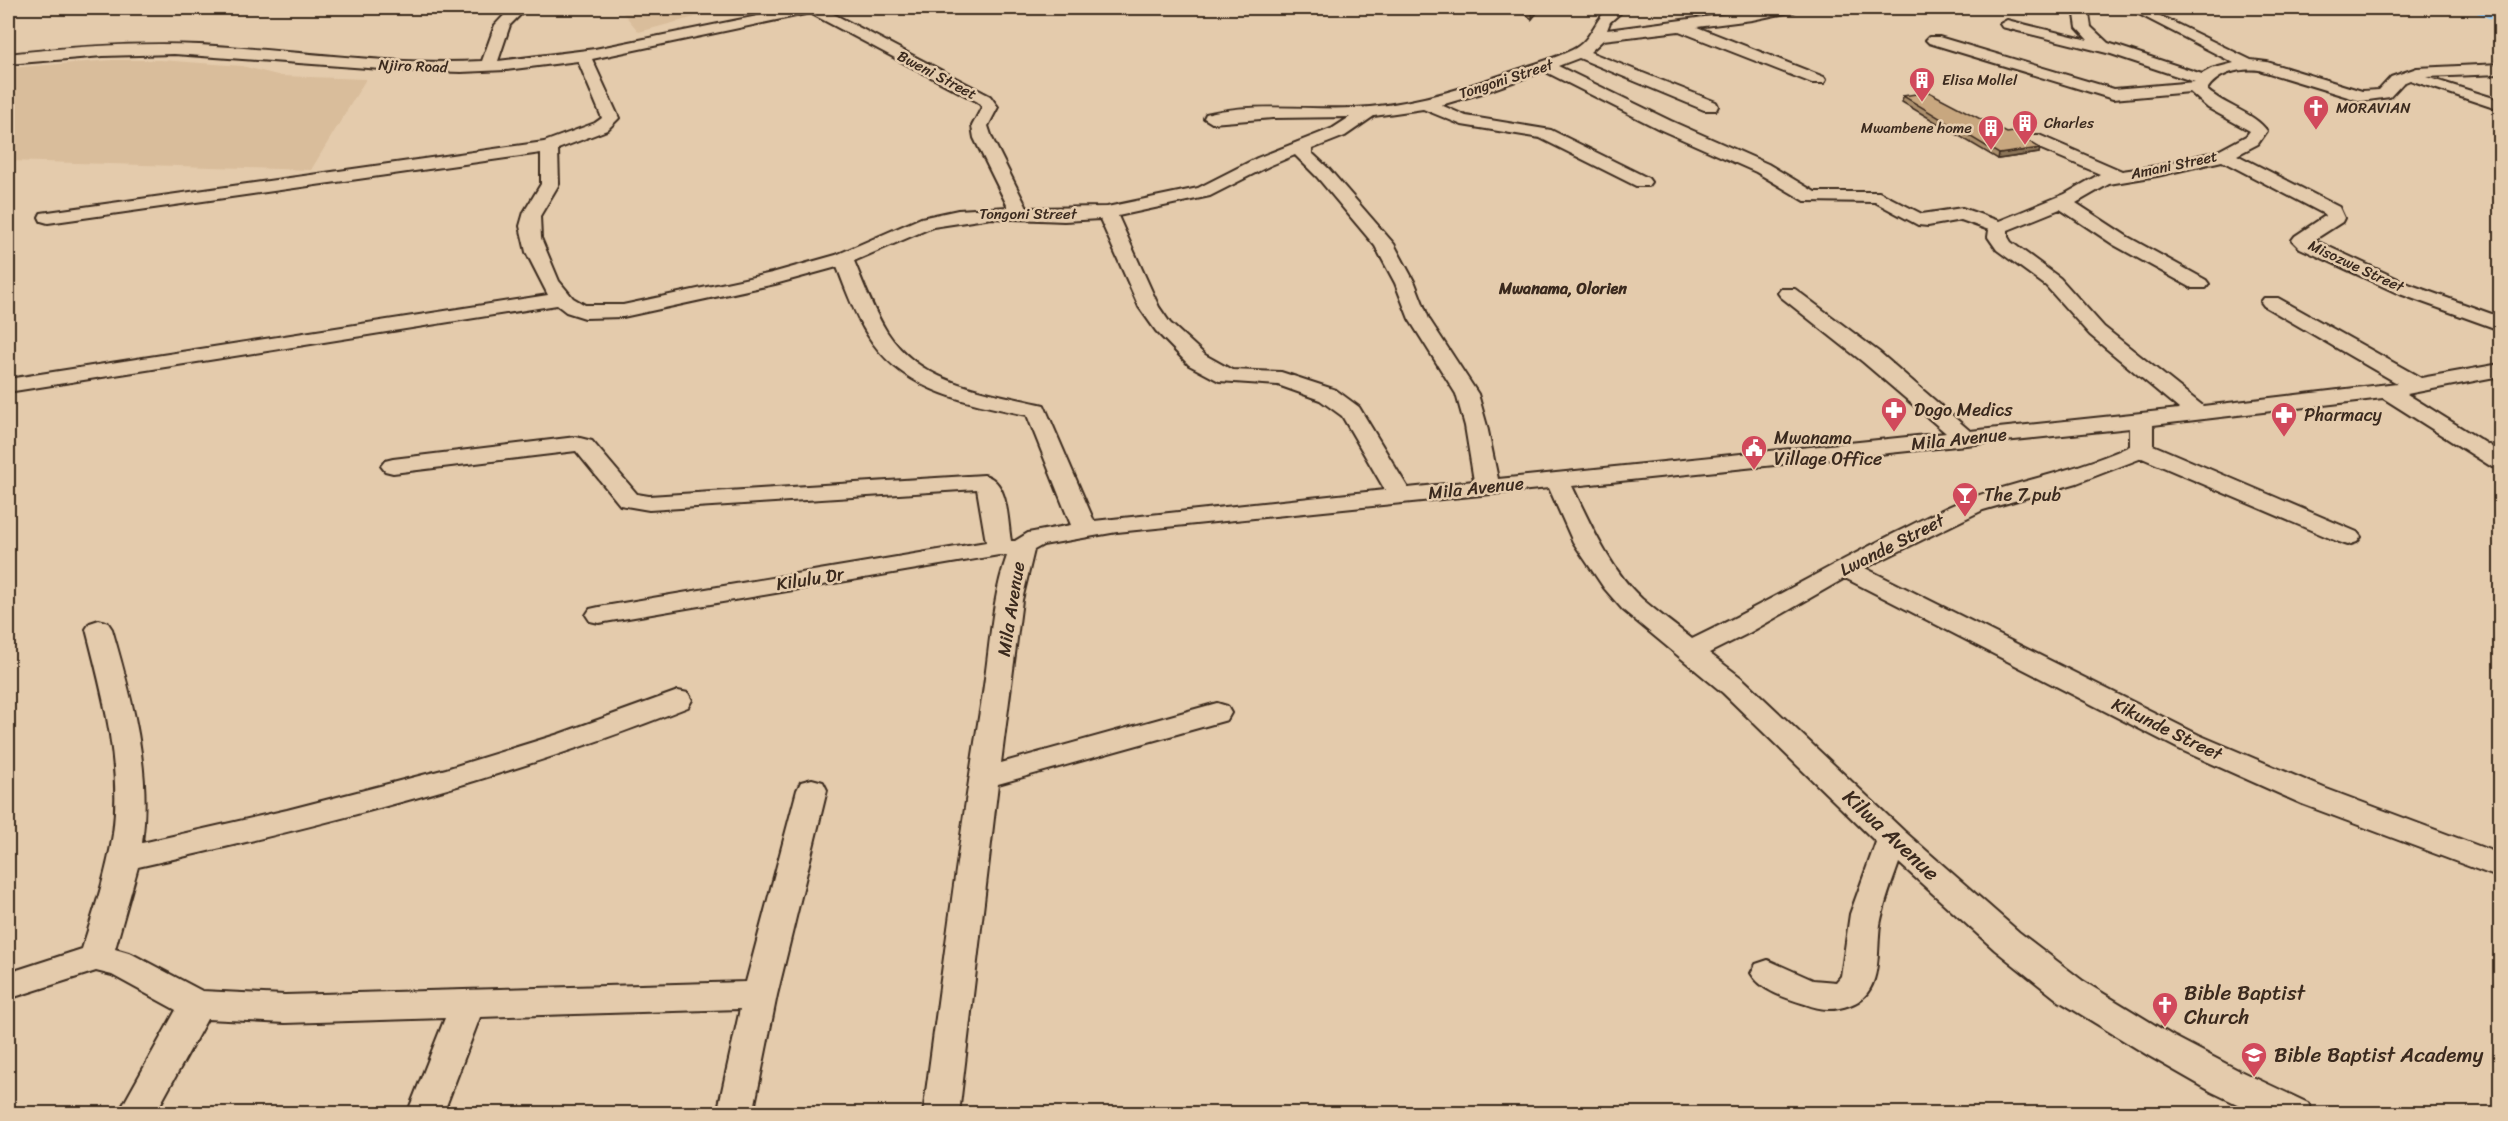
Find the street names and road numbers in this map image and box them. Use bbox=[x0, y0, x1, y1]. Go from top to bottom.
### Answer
street label: Bweni Street bbox=[893, 43, 982, 107]
street label: Tongoni Street bbox=[1456, 51, 1557, 106]
street label: Njiro Road bbox=[378, 52, 449, 80]
street label: Amani Street bbox=[2127, 143, 2220, 187]
street label: Tongoni Street bbox=[979, 201, 1078, 227]
street label: Misozwe Street bbox=[2304, 232, 2409, 300]
street label: Mila Avenue bbox=[1910, 418, 2008, 460]
street label: Mila Avenue bbox=[1427, 467, 1525, 509]
street label: Lwande Street bbox=[1834, 504, 1951, 585]
street label: Kilulu Dr bbox=[774, 558, 848, 600]
street label: Mila Avenue bbox=[988, 559, 1034, 659]
street label: Kikunde Street bbox=[2106, 688, 2229, 770]
street label: Kilwa Avenue bbox=[1833, 779, 1949, 891]

